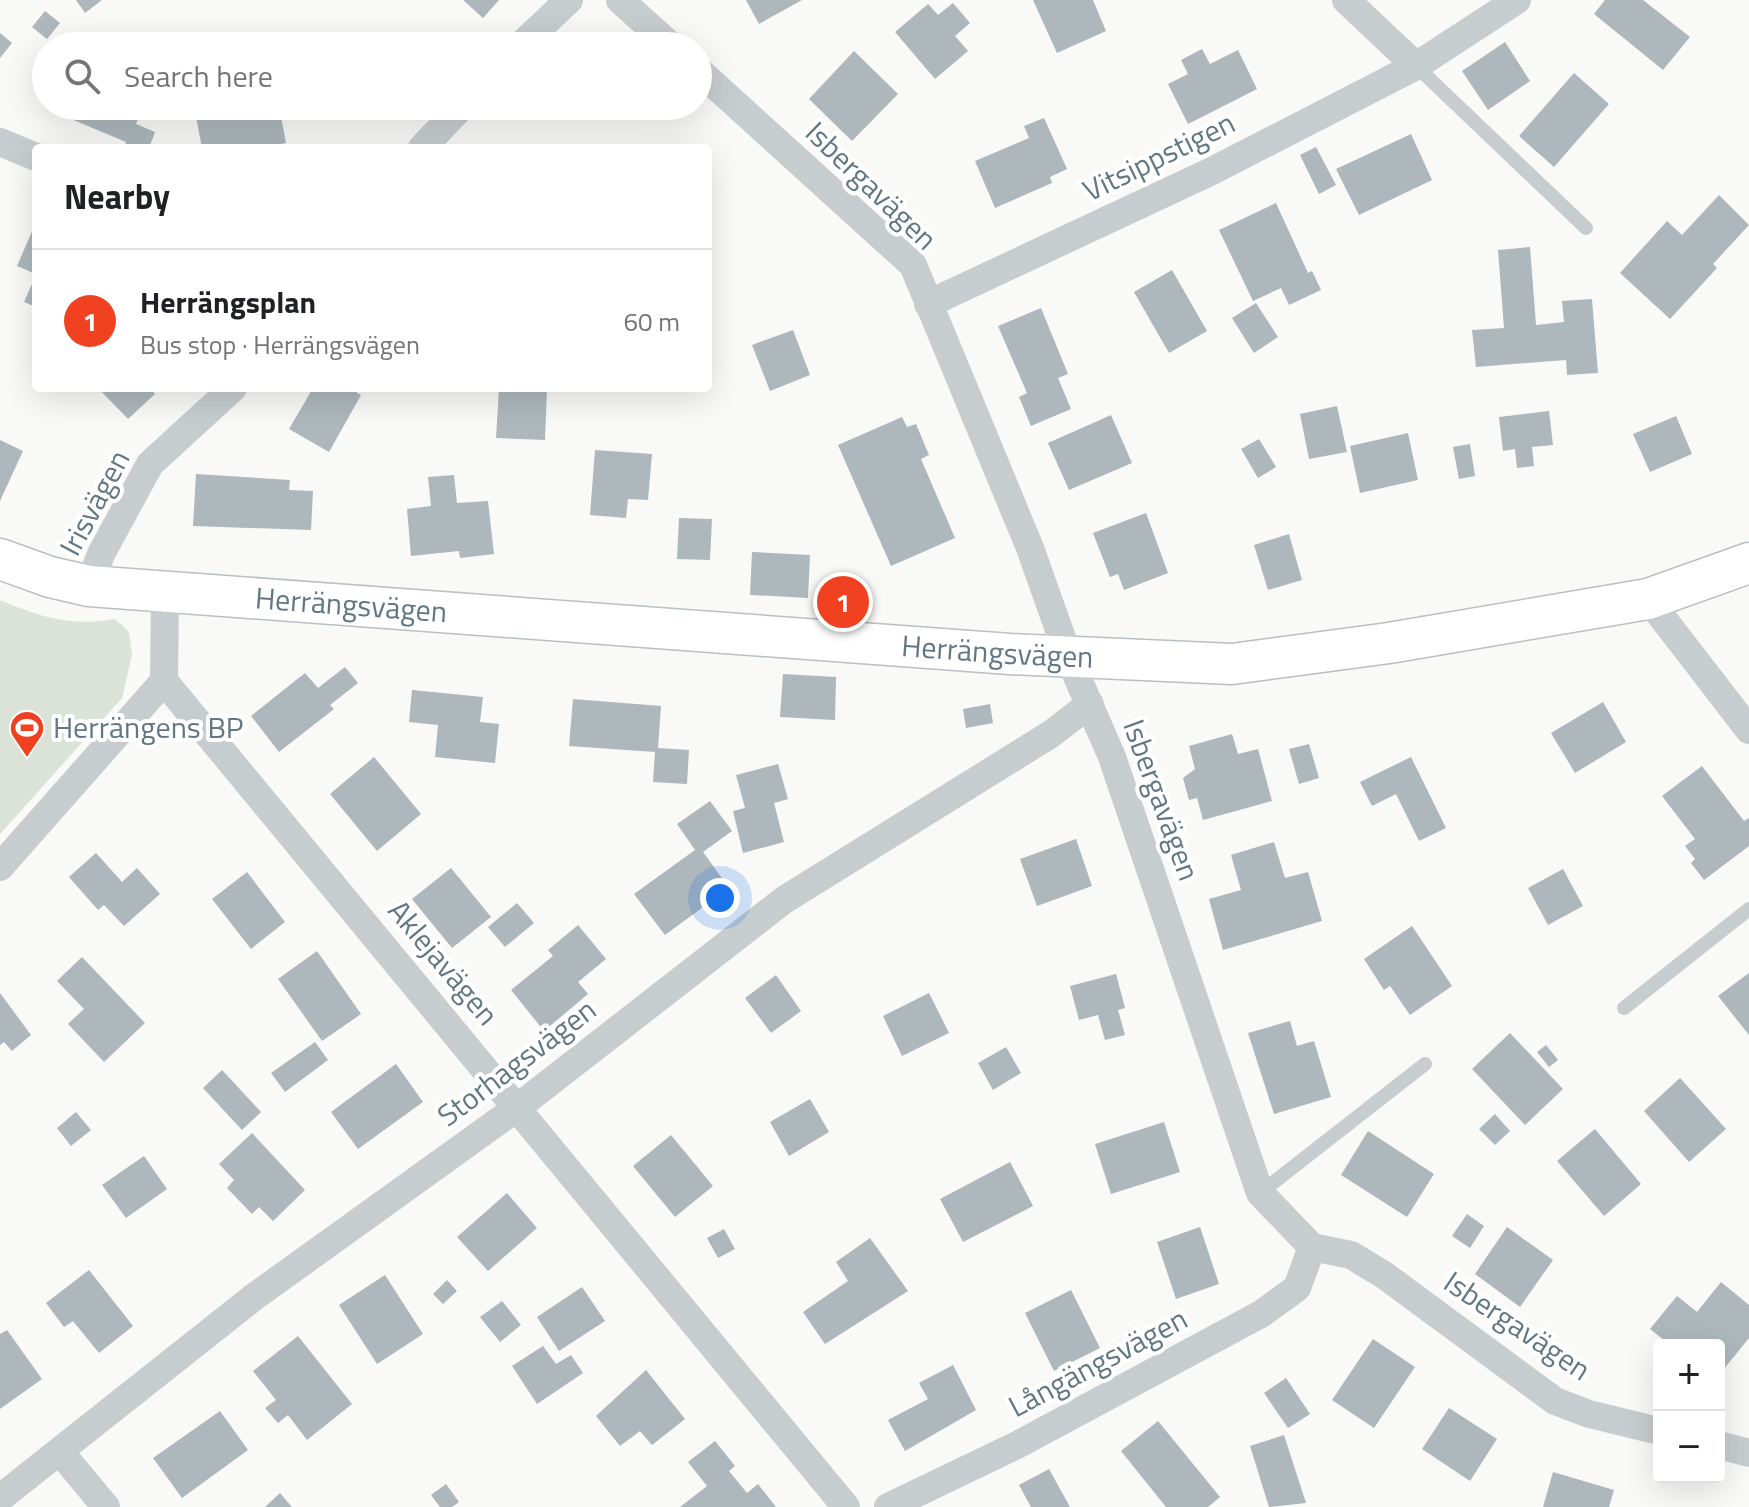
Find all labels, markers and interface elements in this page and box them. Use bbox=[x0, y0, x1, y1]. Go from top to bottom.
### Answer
search box bbox=[32, 32, 712, 120]
text: Search here bbox=[124, 53, 273, 99]
icon: search bbox=[60, 54, 104, 98]
street label: Vitsippstigen bbox=[1075, 99, 1243, 213]
street label: Isbergavägen bbox=[795, 110, 948, 260]
text: Nearby bbox=[64, 170, 170, 222]
text: Herrängsplan bbox=[140, 279, 316, 325]
text: 1 bbox=[83, 302, 97, 341]
text: 60 m bbox=[623, 302, 680, 341]
text: Bus stop · Herrängsvägen bbox=[140, 325, 420, 364]
street label: Irisvägen bbox=[47, 441, 141, 564]
pin: 1 bbox=[817, 572, 869, 632]
street label: Herrängsvägen bbox=[254, 574, 449, 634]
street label: Herrängsvägen bbox=[900, 622, 1094, 680]
place label: Herrängens BP bbox=[53, 704, 244, 750]
sports icon: Herrängens BP bbox=[8, 709, 46, 759]
street label: Isbergavägen bbox=[1111, 713, 1212, 887]
your location bbox=[700, 878, 740, 918]
street label: Aklejavägen bbox=[377, 889, 510, 1035]
street label: Storhagsvägen bbox=[427, 987, 606, 1137]
street label: Isbergavägen bbox=[1435, 1259, 1600, 1391]
street label: Långängsvägen bbox=[1000, 1296, 1195, 1429]
map controls bbox=[1653, 1339, 1725, 1483]
button: + bbox=[1653, 1339, 1725, 1411]
button: − bbox=[1653, 1411, 1725, 1483]

